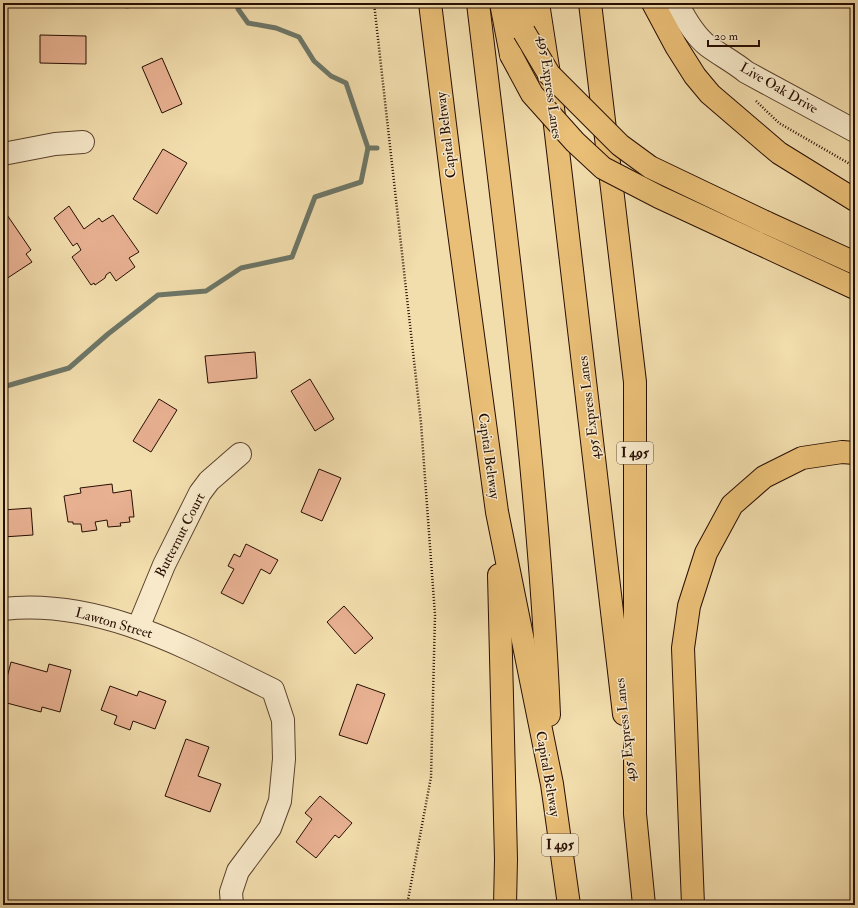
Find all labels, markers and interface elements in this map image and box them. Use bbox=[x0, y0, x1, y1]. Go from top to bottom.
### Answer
scale bar bbox=[708, 22, 759, 48]
text: 20 m bbox=[714, 29, 739, 44]
street label: 495 Express Lanes bbox=[533, 34, 566, 140]
street label: Live Oak Drive bbox=[737, 59, 821, 117]
street label: Capital Beltway bbox=[432, 90, 461, 179]
street label: 495 Express Lanes bbox=[574, 355, 605, 461]
street label: Capital Beltway bbox=[474, 412, 504, 501]
road number: I 495 bbox=[617, 442, 653, 464]
street label: Butternut Court bbox=[151, 490, 209, 580]
street label: Lawton Street bbox=[73, 604, 155, 642]
street label: 495 Express Lanes bbox=[611, 677, 640, 783]
street label: Capital Beltway bbox=[531, 730, 564, 819]
road number: I 495 bbox=[542, 834, 578, 856]

